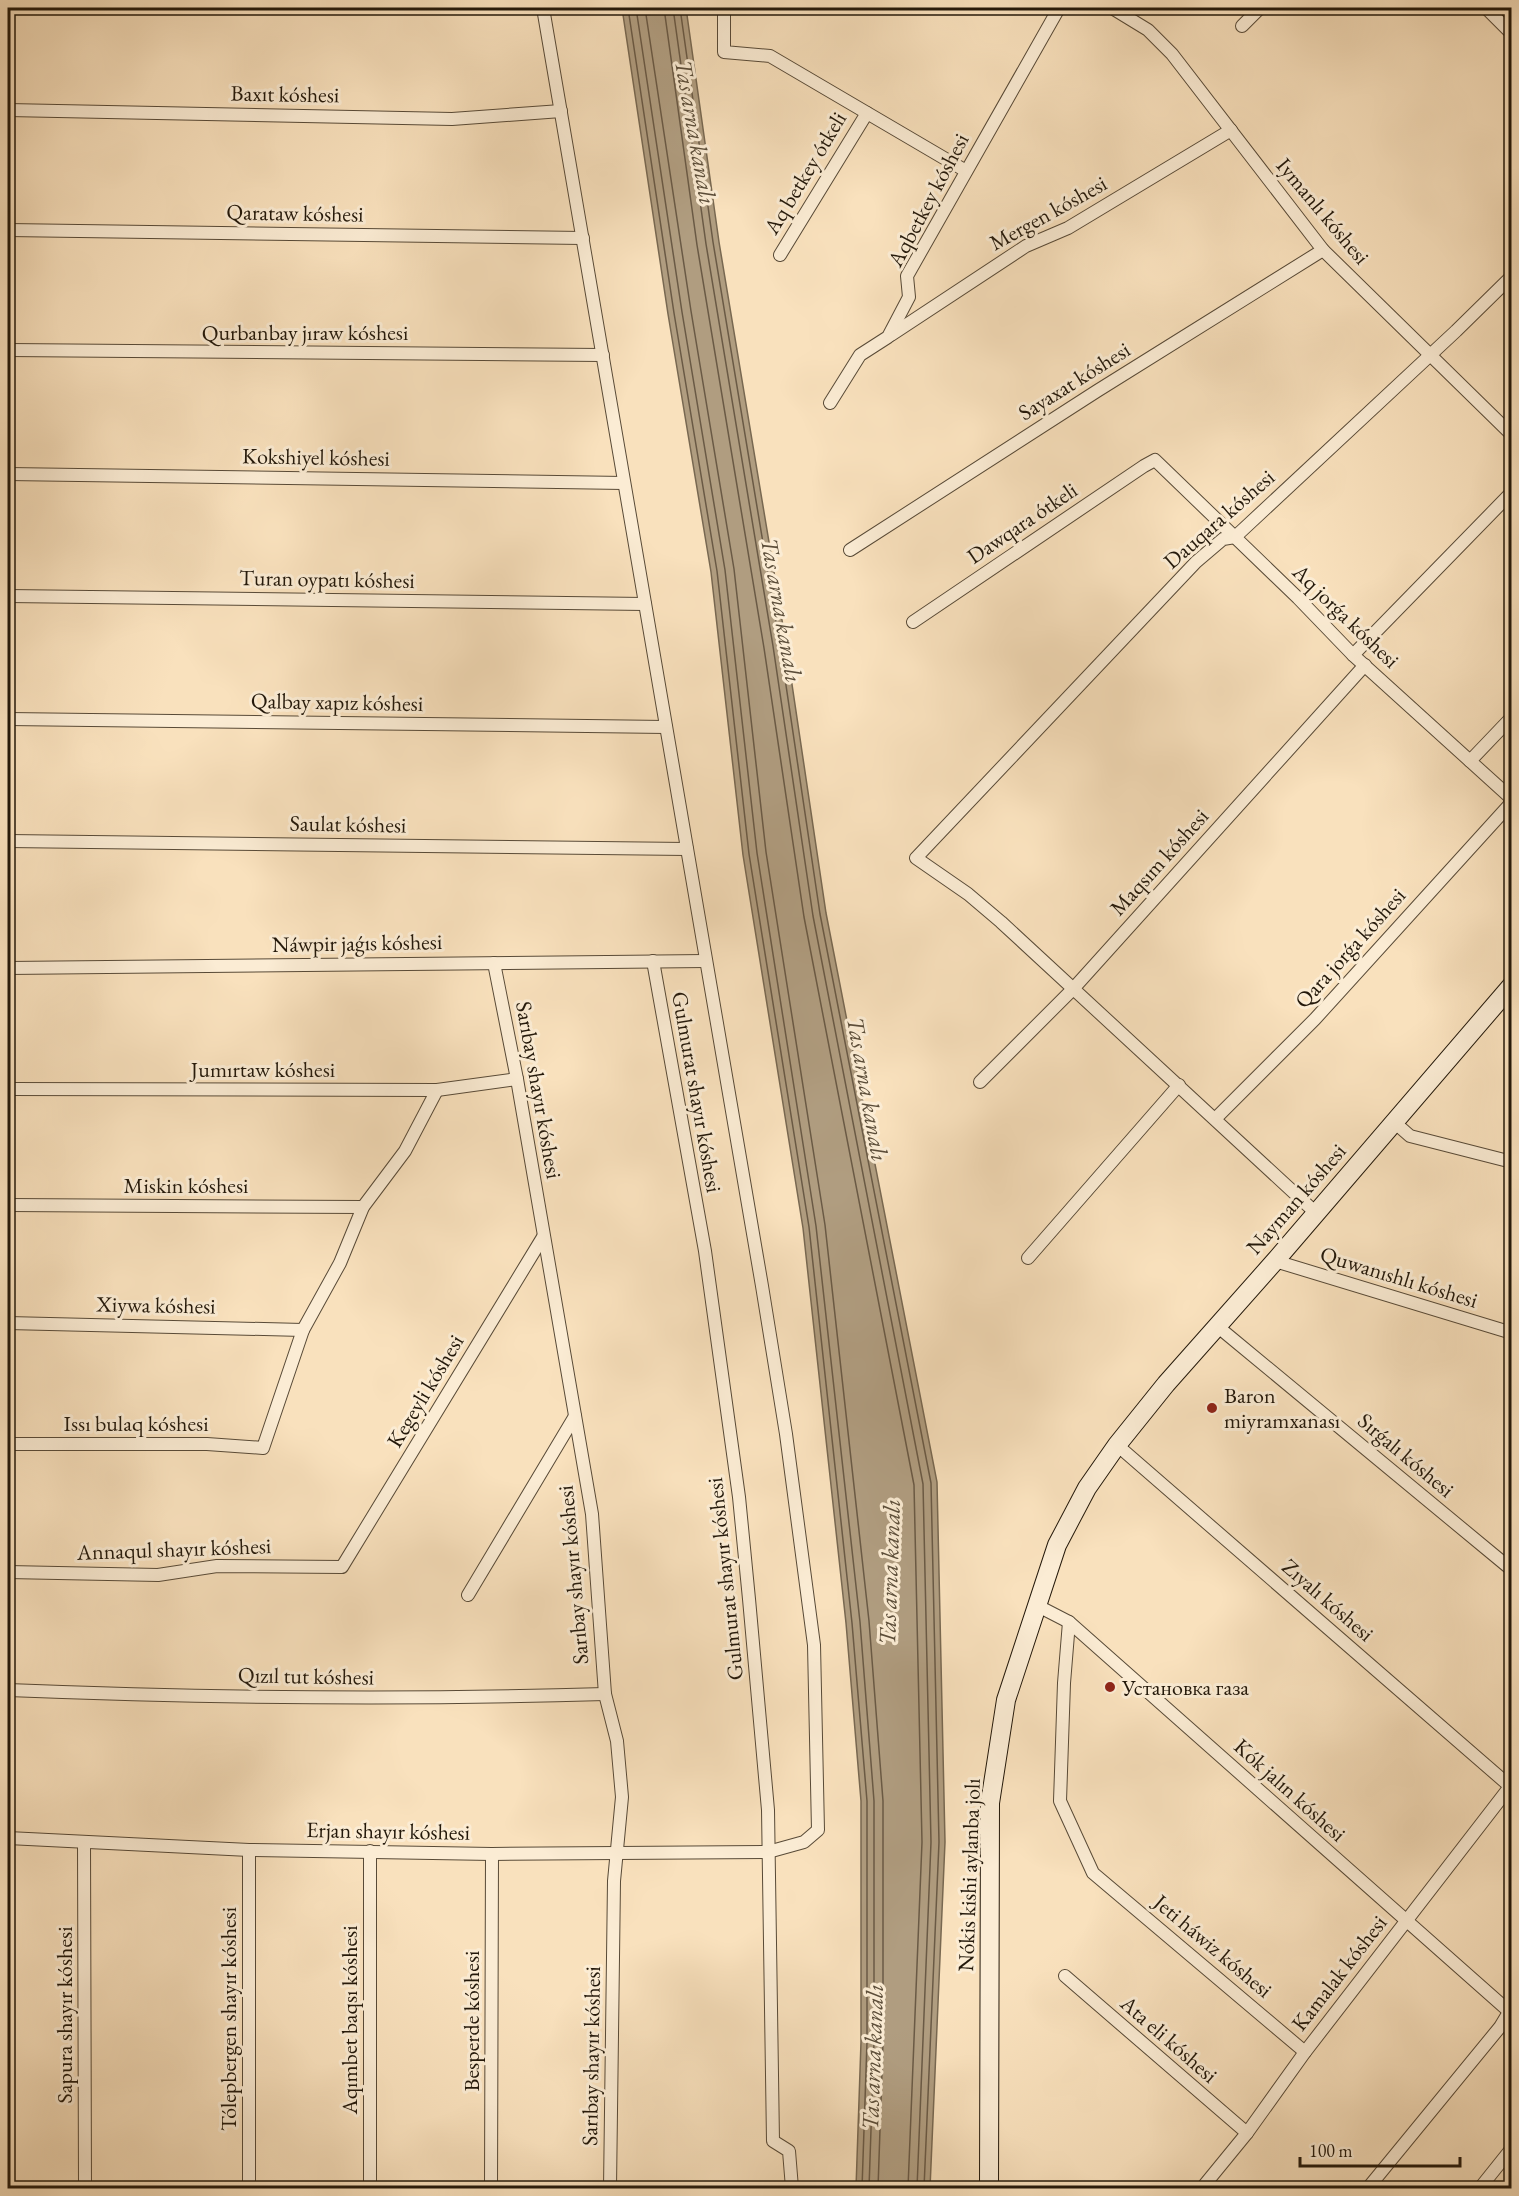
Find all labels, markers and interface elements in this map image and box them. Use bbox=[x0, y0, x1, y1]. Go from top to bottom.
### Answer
water label: Tas arna kanalı bbox=[668, 57, 724, 207]
street label: Baxıt kóshesi bbox=[230, 79, 340, 109]
street label: Aq betkey ótkeli bbox=[756, 106, 853, 241]
street label: Aqbetkey kóshesi bbox=[880, 128, 975, 273]
street label: Iymanlı kóshesi bbox=[1270, 152, 1376, 270]
street label: Mergen kóshesi bbox=[984, 169, 1112, 257]
street label: Qarataw kóshesi bbox=[226, 197, 364, 229]
street label: Qurbanbay jıraw kóshesi bbox=[202, 318, 408, 347]
street label: Sayaxat kóshesi bbox=[1013, 335, 1135, 427]
street label: Kokshiyel kóshesi bbox=[242, 441, 390, 473]
street label: Dauqara kóshesi bbox=[1157, 463, 1281, 575]
street label: Dawqara ótkeli bbox=[961, 475, 1083, 571]
water label: Tas arna kanalı bbox=[754, 535, 810, 685]
street label: Aq jorǵa kóshesi bbox=[1286, 557, 1406, 674]
street label: Turan oypatı kóshesi bbox=[239, 563, 415, 595]
street label: Qalbay xapız kóshesi bbox=[251, 686, 423, 718]
street label: Maqsım kóshesi bbox=[1103, 802, 1215, 922]
street label: Saulat kóshesi bbox=[289, 808, 407, 840]
street label: Qara jorǵa kóshesi bbox=[1288, 882, 1412, 1014]
street label: Náwpir jaǵıs kóshesi bbox=[272, 927, 442, 959]
street label: Gulmurat shayır kóshesi bbox=[665, 989, 729, 1195]
street label: Sarıbay shayır kóshesi bbox=[509, 999, 569, 1181]
water label: Tas arna kanalı bbox=[840, 1014, 896, 1164]
street label: Jumırtaw kóshesi bbox=[189, 1055, 335, 1084]
street label: Nayman kóshesi bbox=[1240, 1137, 1352, 1261]
street label: Miskin kóshesi bbox=[124, 1171, 248, 1200]
street label: Quwanıshlı kóshesi bbox=[1317, 1239, 1481, 1315]
street label: Xiywa kóshesi bbox=[95, 1289, 216, 1321]
street label: Kegeyli kóshesi bbox=[380, 1329, 470, 1453]
place label: Baron miyramxanası bbox=[1224, 1381, 1340, 1435]
marker: Baron miyramxanası bbox=[1205, 1401, 1219, 1415]
street label: Sırǵalı kóshesi bbox=[1352, 1406, 1460, 1504]
street label: Issı bulaq kóshesi bbox=[63, 1409, 209, 1438]
street label: Gulmurat shayır kóshesi bbox=[700, 1476, 750, 1682]
street label: Sarıbay shayır kóshesi bbox=[551, 1484, 595, 1666]
water label: Tas arna kanalı bbox=[871, 1499, 907, 1645]
street label: Annaqul shayır kóshesi bbox=[75, 1531, 272, 1567]
street label: Zıyalı kóshesi bbox=[1276, 1552, 1380, 1648]
street label: Qızıl tut kóshesi bbox=[238, 1660, 374, 1692]
place label: Установка газа bbox=[1121, 1673, 1249, 1702]
marker: Установка газа bbox=[1103, 1680, 1117, 1694]
street label: Kók jalın kóshesi bbox=[1228, 1732, 1352, 1848]
street label: Nókis kishi aylanba jolı bbox=[951, 1778, 987, 1972]
street label: Erjan shayır kóshesi bbox=[306, 1815, 470, 1847]
street label: Jeti háwiz kóshesi bbox=[1146, 1887, 1278, 2004]
street label: Tólepbergen shayır kóshesi bbox=[214, 1907, 243, 2131]
street label: Kamalak kóshesi bbox=[1285, 1909, 1393, 2037]
street label: Aqımbet baqsı kóshesi bbox=[335, 1925, 364, 2116]
street label: Sapura shayır kóshesi bbox=[50, 1926, 79, 2104]
street label: Besperde kóshesi bbox=[457, 1951, 486, 2091]
street label: Sarıbay shayır kóshesi bbox=[575, 1966, 607, 2146]
water label: Tas arna kanalı bbox=[854, 1984, 890, 2130]
street label: Ata eli kóshesi bbox=[1114, 1988, 1224, 2089]
scale bar bbox=[1300, 2130, 1460, 2168]
text: 100 m bbox=[1309, 2139, 1353, 2162]

